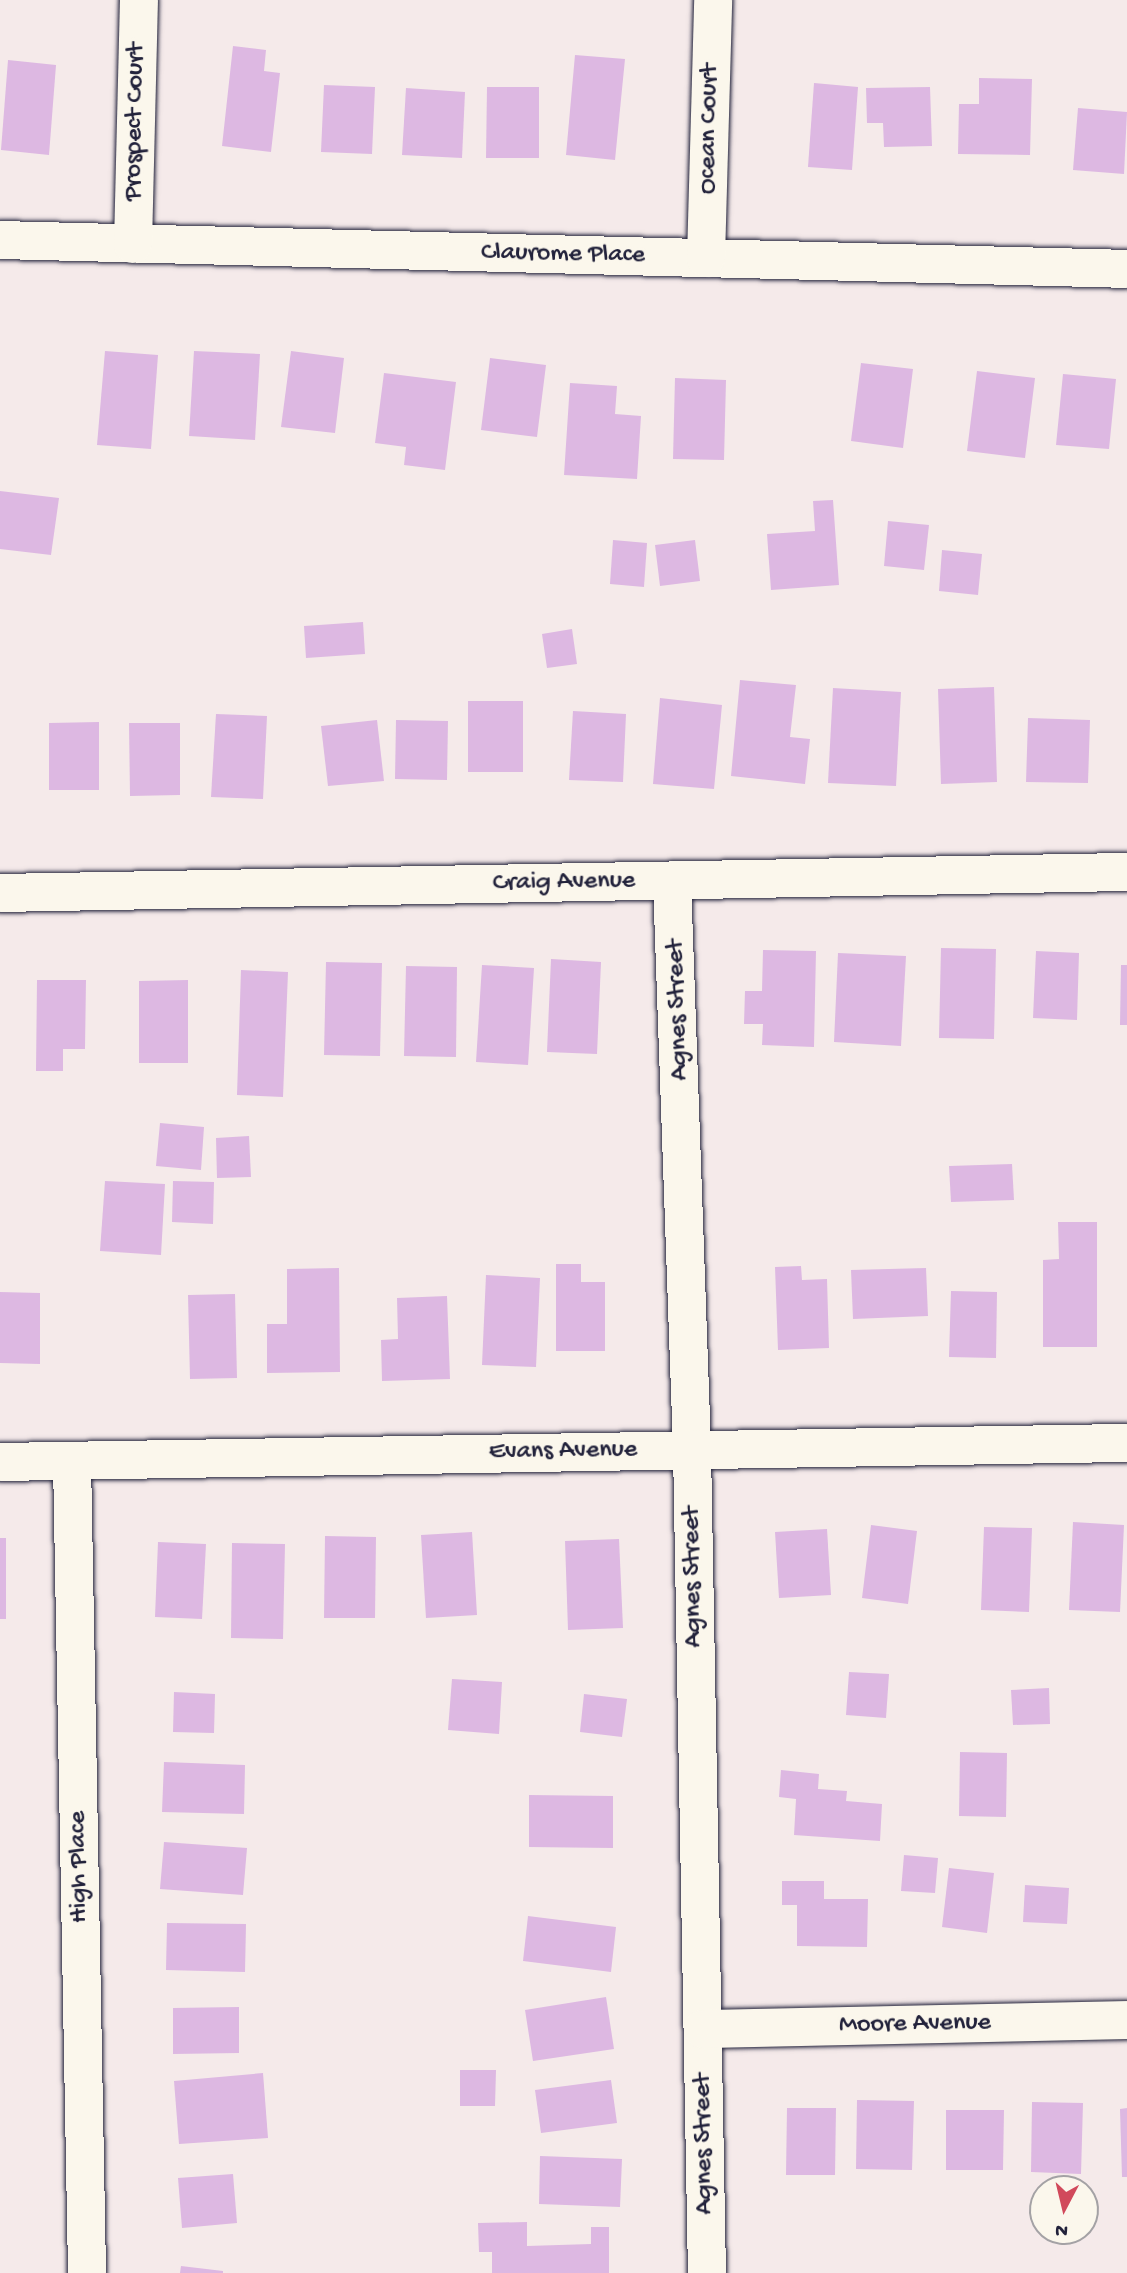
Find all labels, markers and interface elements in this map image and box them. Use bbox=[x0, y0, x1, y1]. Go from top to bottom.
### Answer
street label: Prospect Court bbox=[119, 43, 153, 201]
street label: Ocean Court bbox=[693, 64, 727, 194]
street label: Claurome Place bbox=[481, 238, 645, 272]
street label: Craig Avenue bbox=[492, 866, 636, 900]
street label: Agnes Street bbox=[661, 939, 697, 1081]
street label: Evans Avenue bbox=[489, 1435, 637, 1469]
street label: Agnes Street bbox=[677, 1506, 711, 1648]
street label: High Place bbox=[63, 1811, 97, 1923]
street label: Moore Avenue bbox=[839, 2008, 991, 2042]
street label: Agnes Street bbox=[688, 2073, 722, 2215]
north arrow bbox=[1029, 2175, 1099, 2245]
text: N bbox=[1054, 2217, 1069, 2242]

